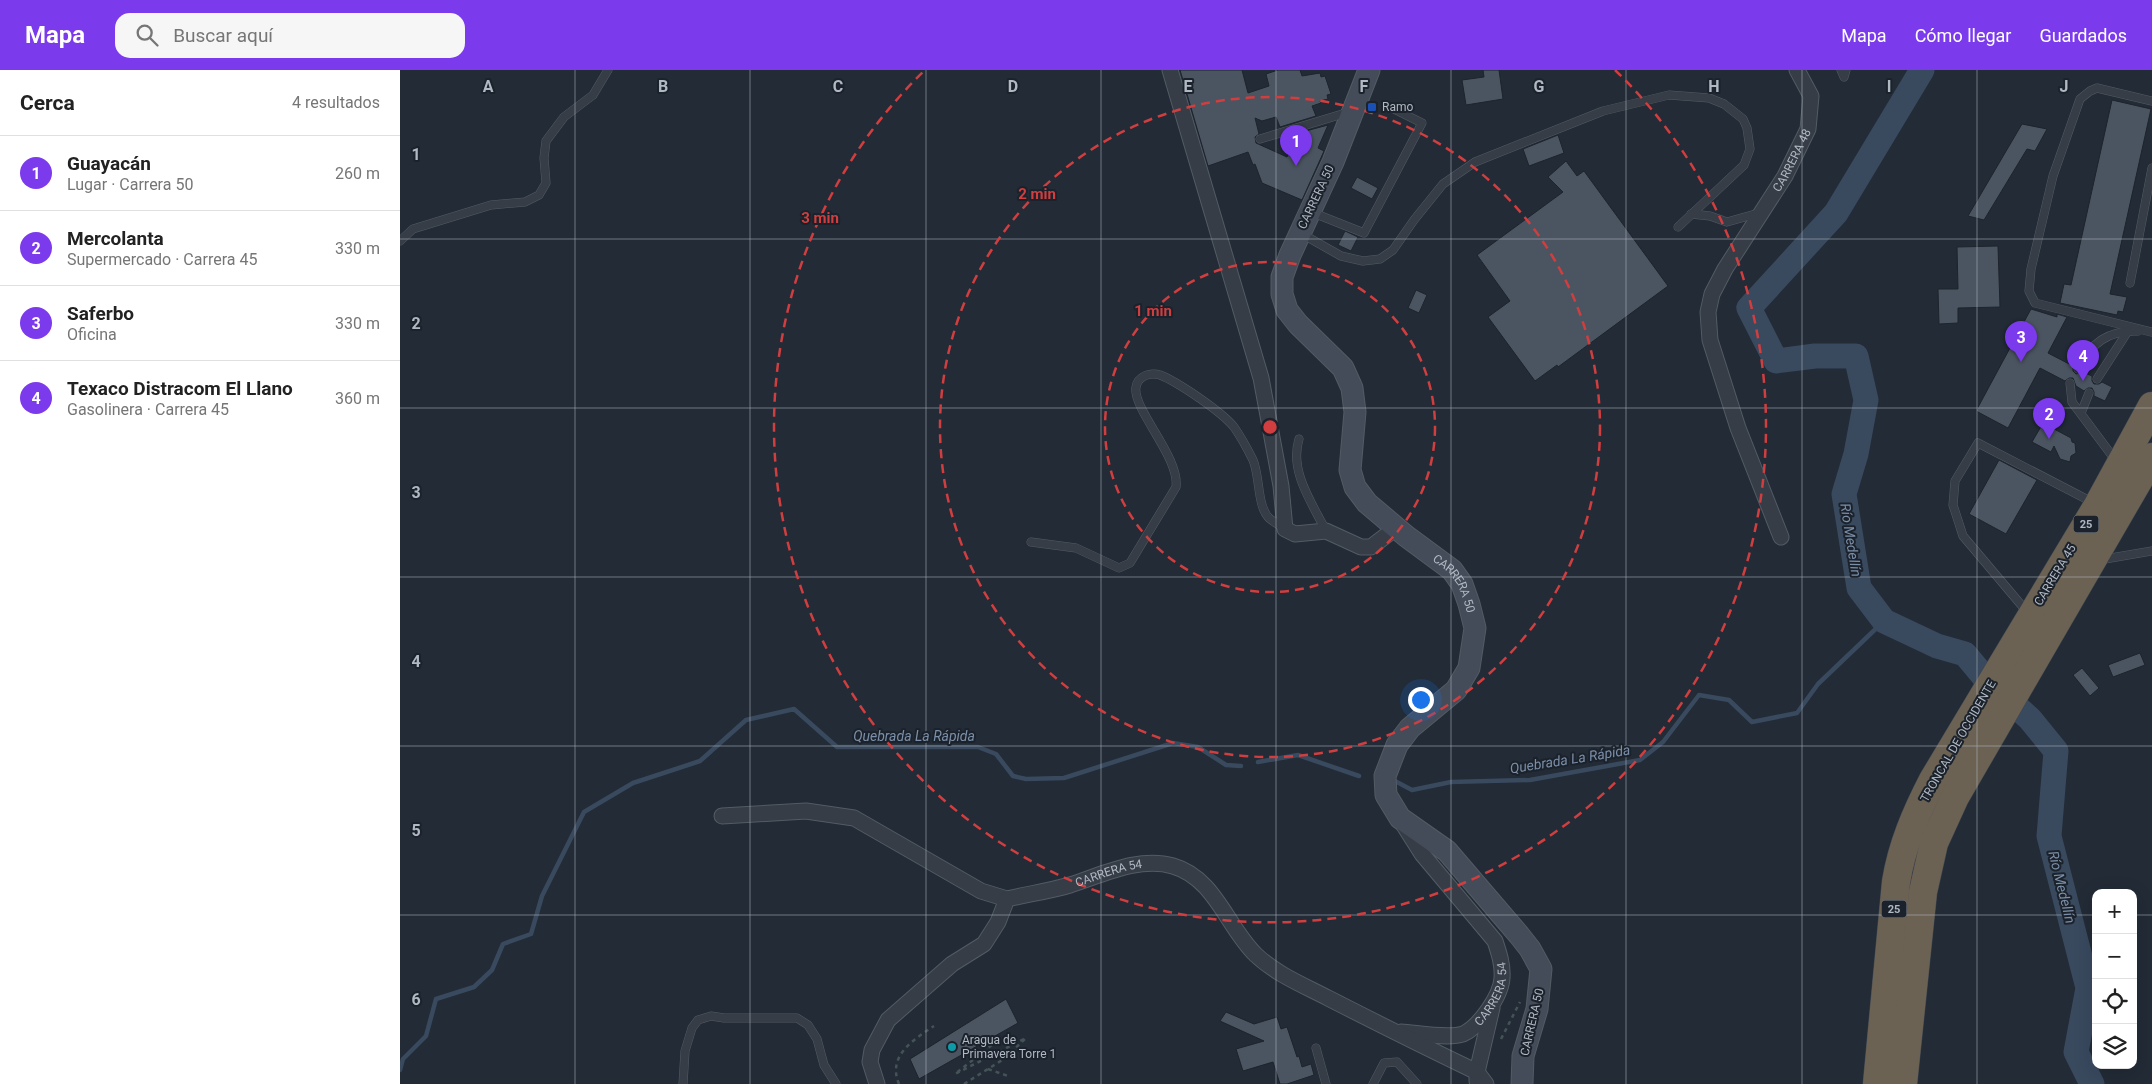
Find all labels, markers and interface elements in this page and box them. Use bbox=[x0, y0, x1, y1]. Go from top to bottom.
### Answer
search box bbox=[115, 13, 465, 58]
text: Mapa bbox=[25, 21, 85, 49]
icon: search bbox=[133, 21, 161, 49]
text: Buscar aquí bbox=[173, 24, 273, 47]
text: Mapa bbox=[1841, 25, 1887, 46]
text: Cómo llegar bbox=[1915, 25, 2011, 46]
text: Guardados bbox=[2039, 25, 2127, 46]
text: A bbox=[483, 77, 494, 96]
text: B bbox=[658, 77, 668, 96]
text: C bbox=[833, 77, 843, 96]
text: D bbox=[1008, 77, 1018, 96]
text: E bbox=[1184, 77, 1193, 96]
text: F bbox=[1360, 77, 1369, 96]
text: G bbox=[1534, 77, 1545, 96]
text: H bbox=[1708, 77, 1720, 96]
text: I bbox=[1887, 77, 1891, 96]
text: J bbox=[2060, 77, 2068, 96]
text: Cerca bbox=[20, 91, 75, 115]
text: 4 resultados bbox=[292, 93, 380, 112]
place label: Ramo bbox=[1382, 100, 1413, 114]
marker: Ramo bbox=[1366, 101, 1378, 113]
pin: 1 bbox=[1280, 125, 1312, 166]
street label: CARRERA 48 bbox=[1770, 126, 1814, 194]
text: 1 bbox=[411, 145, 421, 164]
text: Guayacán bbox=[67, 152, 151, 175]
street label: CARRERA 50 bbox=[1295, 163, 1337, 231]
text: 1 bbox=[31, 164, 41, 183]
text: 260 m bbox=[335, 164, 380, 183]
text: Lugar · Carrera 50 bbox=[67, 175, 193, 194]
text: 2 min bbox=[1018, 185, 1056, 203]
text: 3 min bbox=[801, 209, 839, 227]
text: Mercolanta bbox=[67, 227, 164, 250]
text: 2 bbox=[31, 239, 41, 258]
text: 330 m bbox=[335, 239, 380, 258]
text: Supermercado · Carrera 45 bbox=[67, 250, 257, 269]
text: Saferbo bbox=[67, 302, 134, 325]
text: 1 min bbox=[1134, 302, 1172, 320]
text: 3 bbox=[31, 314, 41, 333]
text: 330 m bbox=[335, 314, 380, 333]
text: 2 bbox=[411, 314, 421, 333]
pin: 3 bbox=[2005, 321, 2037, 362]
text: Oficina bbox=[67, 325, 117, 344]
pin: 4 bbox=[2067, 340, 2099, 381]
text: Texaco Distracom El Llano bbox=[67, 377, 293, 400]
text: 4 bbox=[31, 389, 41, 408]
text: 360 m bbox=[335, 389, 380, 408]
pin: 2 bbox=[2033, 398, 2065, 439]
text: Gasolinera · Carrera 45 bbox=[67, 400, 229, 419]
centre of rings bbox=[1261, 418, 1279, 436]
text: 3 bbox=[411, 483, 421, 502]
water label: Río Medellín bbox=[1837, 502, 1865, 578]
road number: 25 bbox=[2074, 516, 2098, 532]
street label: CARRERA 45 bbox=[2031, 542, 2079, 608]
street label: CARRERA 50 bbox=[1430, 551, 1478, 614]
text: 4 bbox=[411, 652, 421, 671]
street label: TRONCAL DE OCCIDENTE bbox=[1917, 677, 1999, 804]
your location bbox=[1408, 687, 1434, 713]
water label: Quebrada La Rápida bbox=[853, 728, 975, 744]
water label: Quebrada La Rápida bbox=[1509, 742, 1631, 776]
text: 5 bbox=[411, 821, 421, 840]
water label: Río Medellín bbox=[2045, 849, 2079, 925]
street label: CARRERA 54 bbox=[1073, 857, 1143, 890]
map controls bbox=[2092, 889, 2137, 1069]
button: + bbox=[2092, 889, 2137, 934]
road number: 25 bbox=[1882, 901, 1906, 918]
button: − bbox=[2092, 934, 2137, 979]
street label: CARRERA 54 bbox=[1472, 961, 1509, 1029]
button: locate bbox=[2092, 979, 2137, 1024]
street label: CARRERA 50 bbox=[1517, 987, 1547, 1057]
text: 6 bbox=[411, 990, 421, 1009]
button: layers bbox=[2092, 1024, 2137, 1069]
place label: Aragua de Primavera Torre 1 bbox=[962, 1033, 1056, 1061]
marker: Aragua de Primavera Torre 1 bbox=[946, 1041, 958, 1053]

